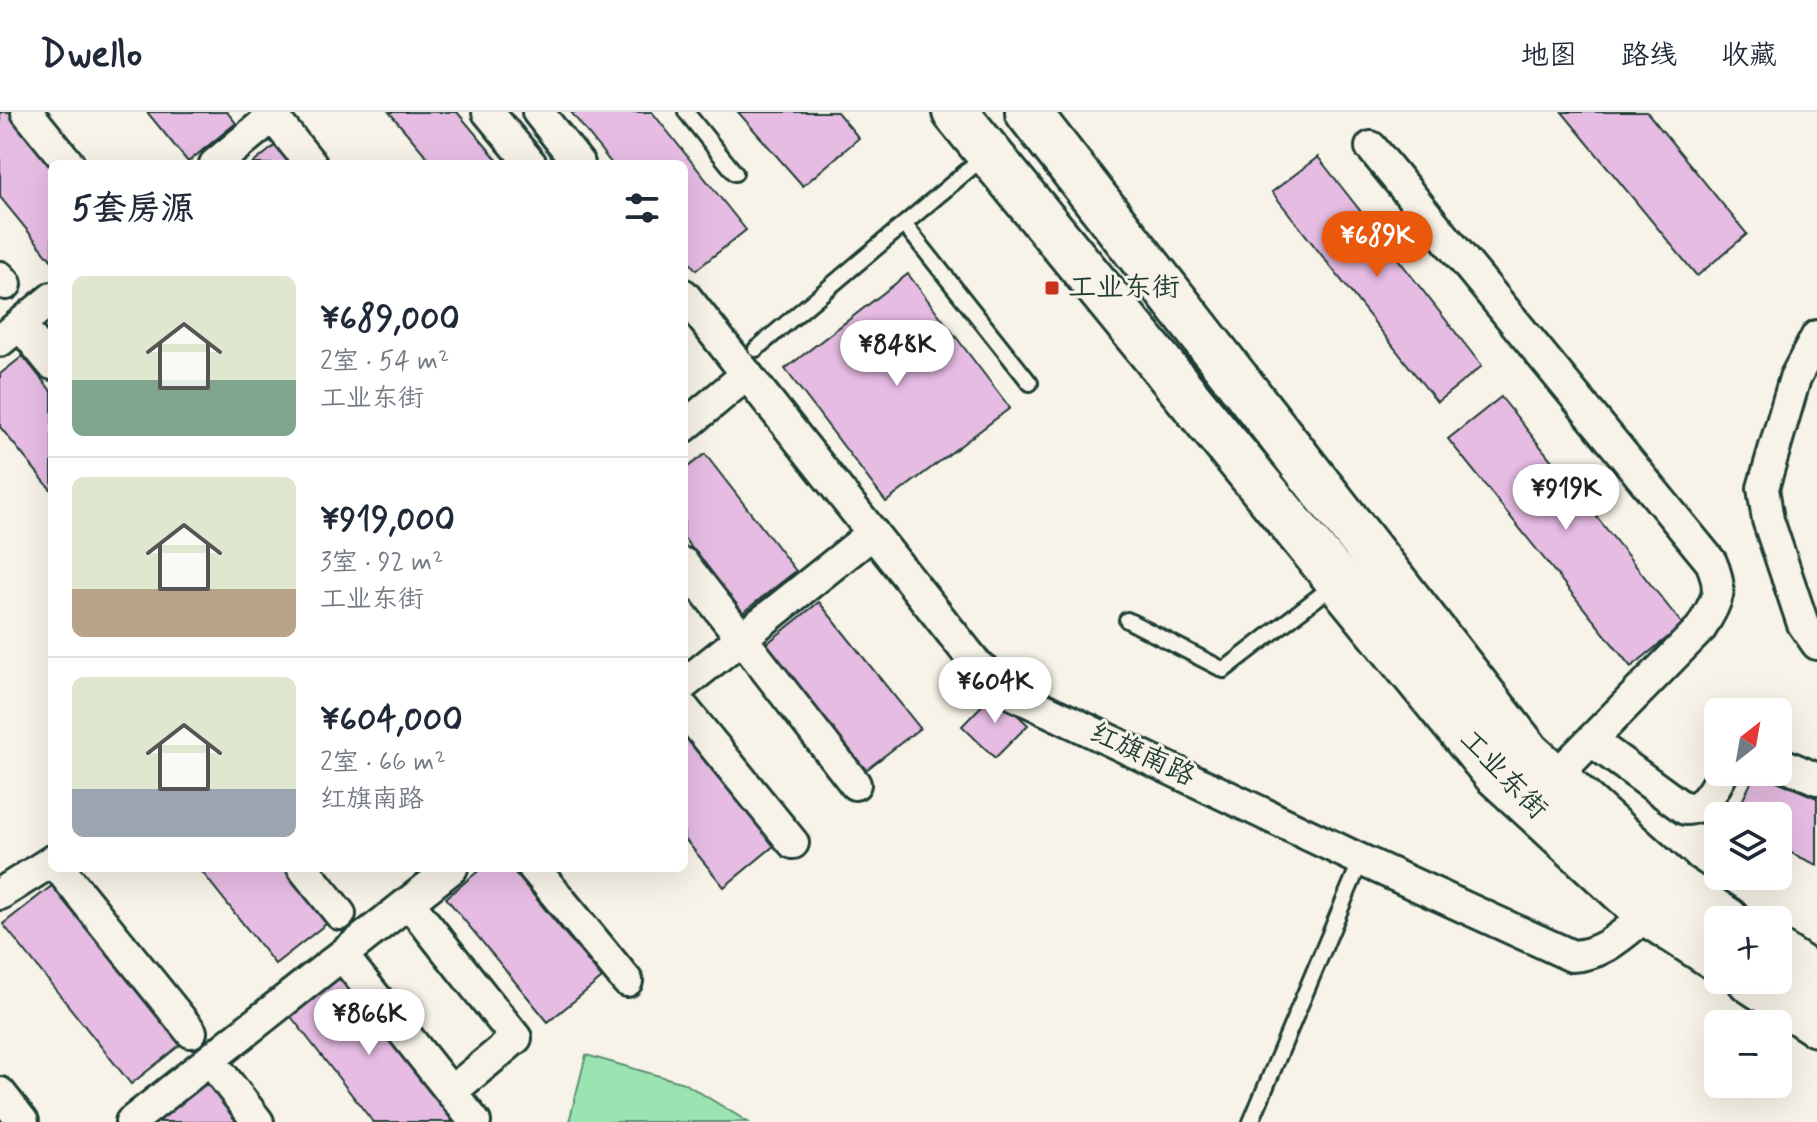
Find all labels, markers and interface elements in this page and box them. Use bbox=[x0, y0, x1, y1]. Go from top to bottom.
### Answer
text: Dwello bbox=[40, 31, 142, 80]
text: 地图 bbox=[1521, 38, 1577, 75]
text: 路线 bbox=[1621, 38, 1677, 75]
text: 收藏 bbox=[1721, 38, 1777, 75]
icon: filters bbox=[620, 186, 664, 230]
text: 5套房源 bbox=[72, 187, 194, 232]
pin: ¥689K bbox=[1321, 211, 1433, 279]
text: ¥689K bbox=[1340, 220, 1414, 254]
place label: 工业东街 bbox=[1068, 270, 1180, 307]
marker: 工业东街 bbox=[1043, 279, 1061, 297]
text: ¥689,000 bbox=[320, 297, 460, 342]
icon: home bbox=[136, 308, 232, 404]
pin: ¥848K bbox=[841, 320, 953, 388]
text: ¥848K bbox=[858, 329, 936, 363]
text: 2室 · 54 m² bbox=[320, 345, 449, 379]
text: 工业东街 bbox=[320, 382, 424, 416]
pin: ¥919K bbox=[1510, 464, 1622, 532]
text: ¥919K bbox=[1531, 473, 1601, 507]
text: ¥919,000 bbox=[320, 498, 455, 543]
icon: home bbox=[136, 509, 232, 605]
text: 3室 · 92 m² bbox=[320, 546, 443, 580]
text: 工业东街 bbox=[320, 583, 424, 617]
pin: ¥604K bbox=[939, 657, 1051, 725]
text: ¥604K bbox=[957, 666, 1033, 700]
text: ¥604,000 bbox=[320, 698, 463, 743]
north arrow bbox=[1704, 698, 1792, 786]
map controls bbox=[1704, 698, 1792, 1098]
icon: home bbox=[136, 709, 232, 805]
street label: 红旗南路 bbox=[1083, 715, 1201, 795]
street label: 工业东街 bbox=[1451, 722, 1555, 828]
text: 2室 · 66 m² bbox=[320, 746, 446, 780]
text: 红旗南路 bbox=[320, 783, 424, 817]
button: layers bbox=[1704, 802, 1792, 890]
button: + bbox=[1704, 906, 1792, 994]
pin: ¥866K bbox=[313, 989, 425, 1057]
text: ¥866K bbox=[332, 998, 406, 1032]
button: − bbox=[1704, 1010, 1792, 1098]

